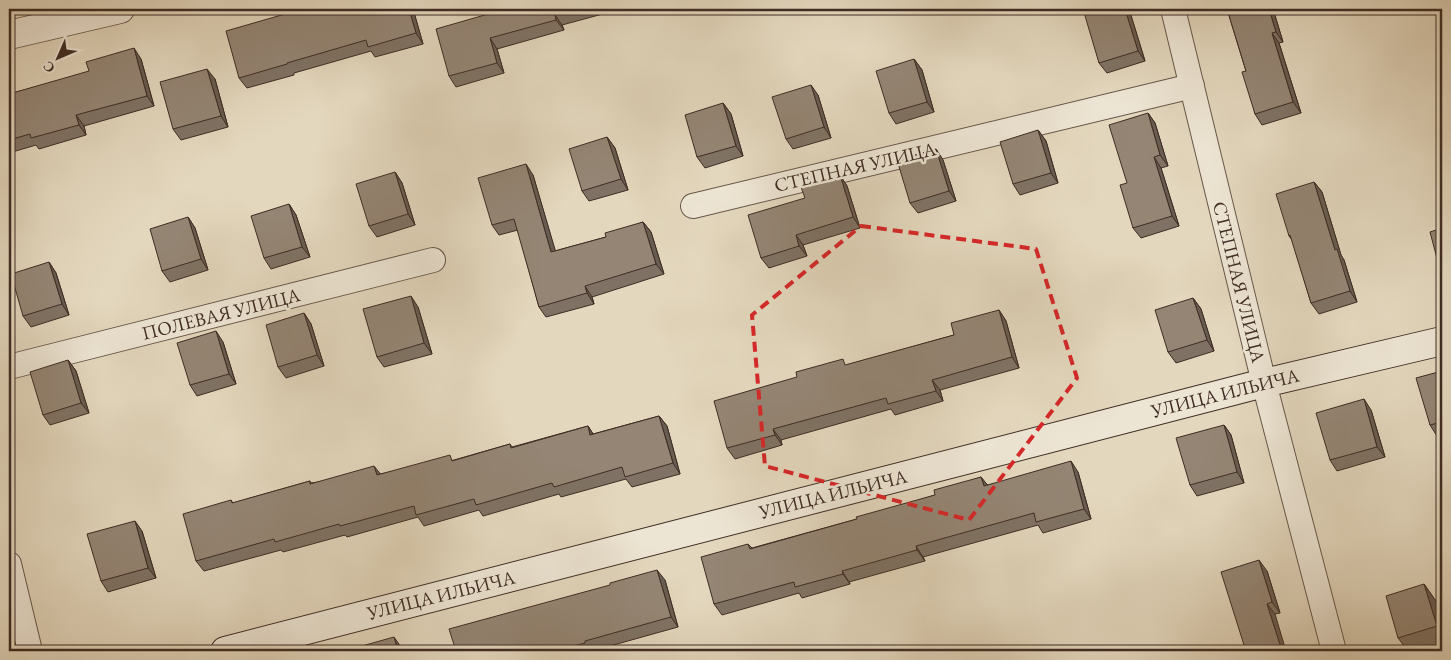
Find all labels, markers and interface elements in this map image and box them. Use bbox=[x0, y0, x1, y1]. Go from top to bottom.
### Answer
north arrow bbox=[32, 32, 82, 82]
text: С bbox=[39, 57, 59, 77]
street label: СТЕПНАЯ УЛИЦА bbox=[772, 136, 939, 198]
street label: СТЕПНАЯ УЛИЦА bbox=[1207, 199, 1271, 366]
street label: ПОЛЕВАЯ УЛИЦА bbox=[139, 282, 304, 346]
street label: УЛИЦА ИЛЬИЧА bbox=[1147, 362, 1302, 424]
street label: УЛИЦА ИЛЬИЧА bbox=[755, 463, 910, 525]
street label: УЛИЦА ИЛЬИЧА bbox=[363, 564, 518, 626]

